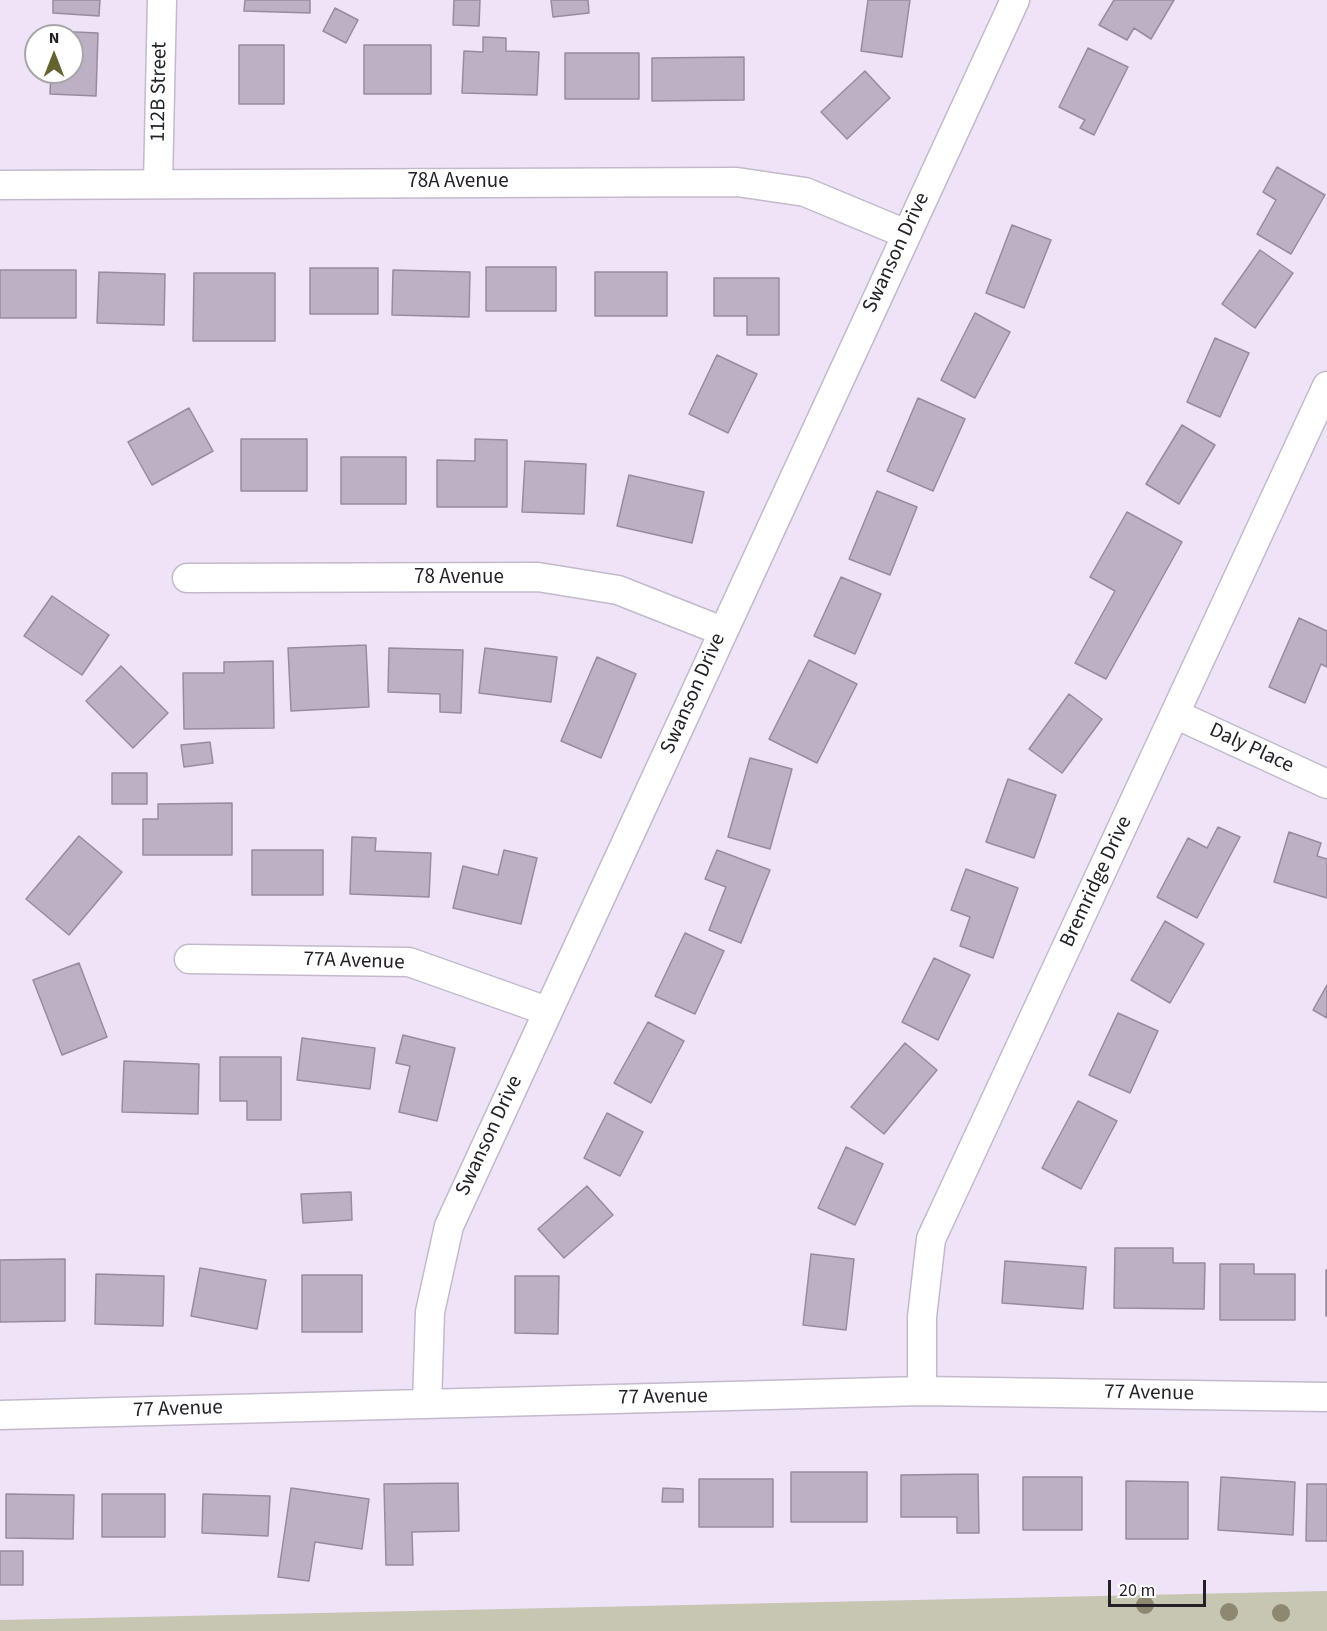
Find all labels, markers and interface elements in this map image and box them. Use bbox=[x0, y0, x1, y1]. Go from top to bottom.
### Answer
north arrow bbox=[24, 24, 84, 84]
text: N bbox=[49, 27, 59, 49]
street label: 112B Street bbox=[147, 42, 173, 142]
street label: 78A Avenue bbox=[407, 169, 509, 195]
street label: Swanson Drive bbox=[858, 189, 936, 317]
street label: 78 Avenue bbox=[414, 565, 504, 591]
street label: Swanson Drive bbox=[656, 630, 732, 758]
street label: Daly Place bbox=[1205, 719, 1297, 779]
street label: Bremridge Drive bbox=[1056, 812, 1138, 952]
street label: 77A Avenue bbox=[303, 948, 405, 976]
street label: Swanson Drive bbox=[451, 1072, 529, 1200]
street label: 77 Avenue bbox=[1104, 1381, 1194, 1407]
street label: 77 Avenue bbox=[618, 1385, 708, 1411]
street label: 77 Avenue bbox=[133, 1396, 223, 1424]
scale bar bbox=[1111, 1568, 1208, 1606]
text: 20 m bbox=[1119, 1578, 1155, 1603]

